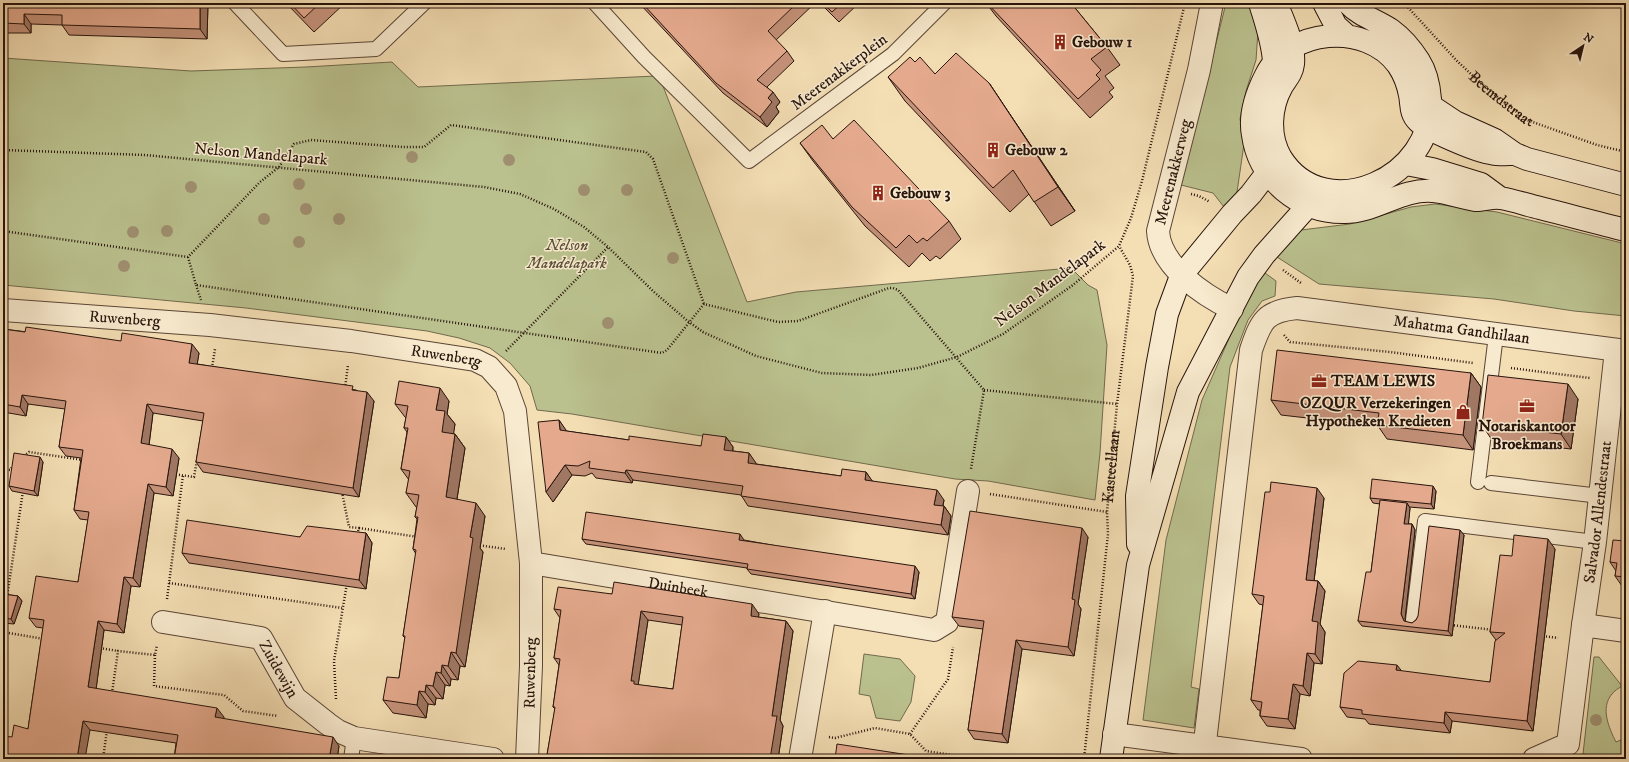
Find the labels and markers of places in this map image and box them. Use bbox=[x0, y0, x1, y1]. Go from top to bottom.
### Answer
place label: Gebouw 1 bbox=[1072, 32, 1132, 52]
building icon: Gebouw 1 bbox=[1051, 33, 1069, 51]
place label: Gebouw 2 bbox=[1005, 140, 1068, 160]
building icon: Gebouw 2 bbox=[984, 141, 1002, 159]
place label: Gebouw 3 bbox=[890, 183, 950, 203]
building icon: Gebouw 3 bbox=[869, 184, 887, 202]
place label: TEAM LEWIS bbox=[1330, 371, 1435, 391]
office icon: TEAM LEWIS bbox=[1310, 372, 1328, 390]
place label: OZQUR Verzekeringen Hypotheken Kredieten bbox=[1300, 393, 1452, 431]
office icon: Notariskantoor Broekmans bbox=[1518, 397, 1536, 415]
shop icon: OZQUR Verzekeringen Hypotheken Kredieten bbox=[1454, 403, 1472, 421]
place label: Notariskantoor Broekmans bbox=[1478, 416, 1577, 454]

